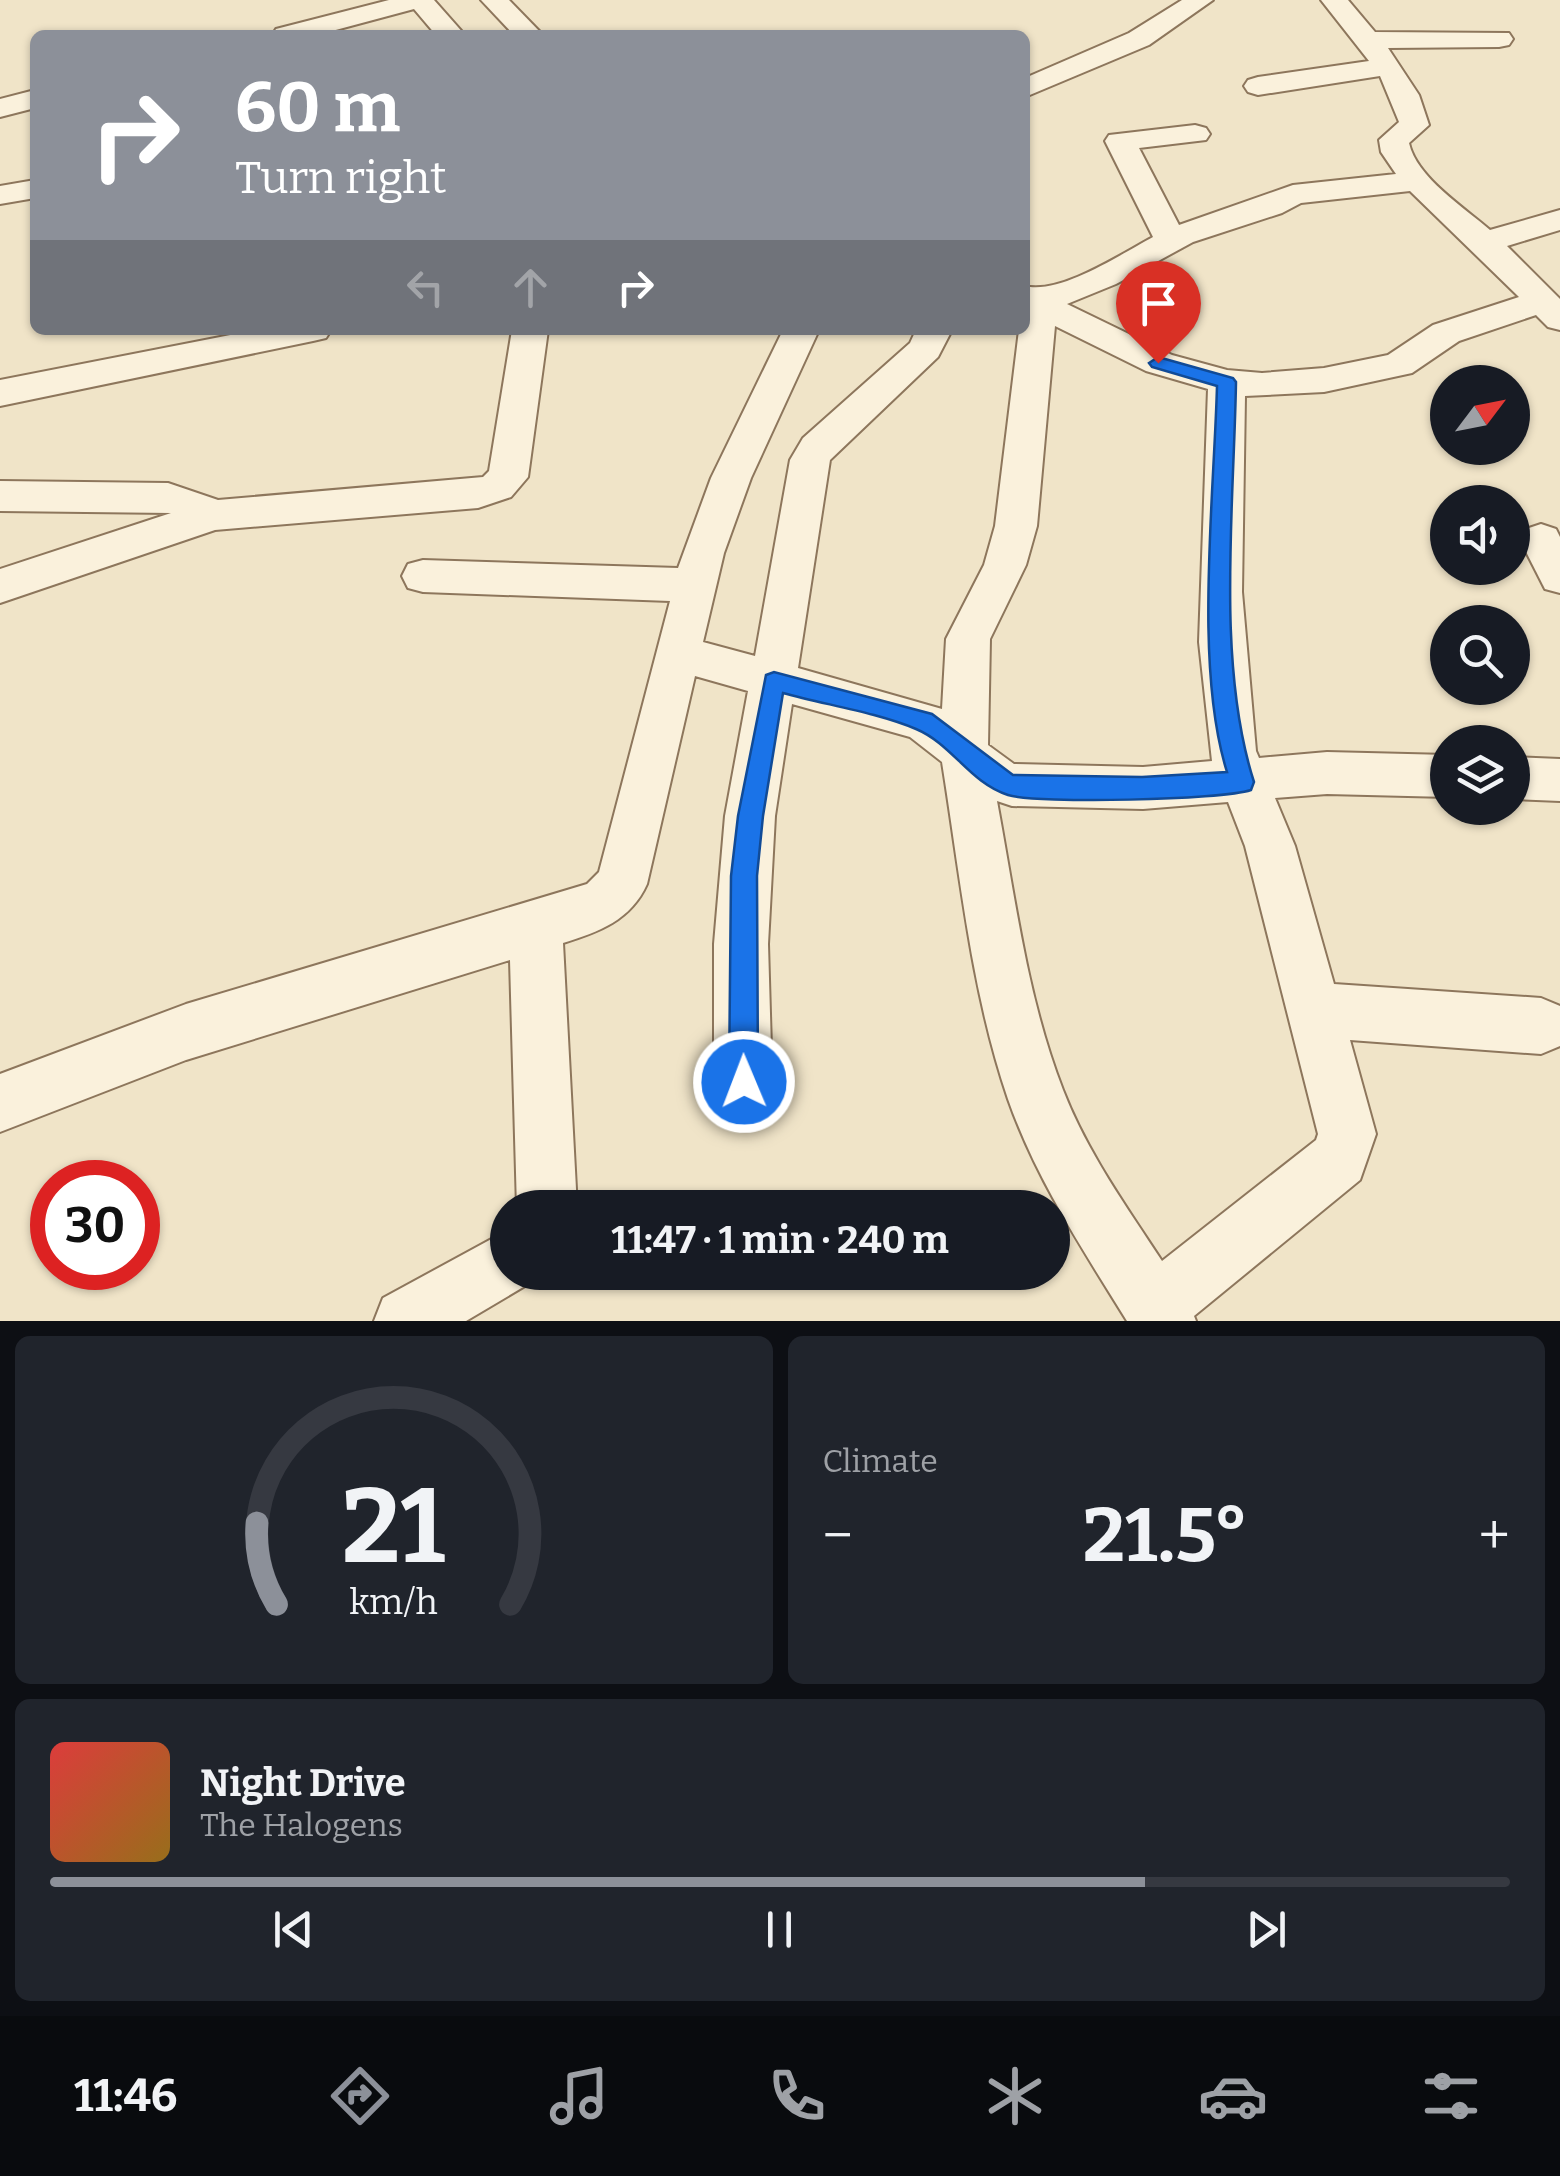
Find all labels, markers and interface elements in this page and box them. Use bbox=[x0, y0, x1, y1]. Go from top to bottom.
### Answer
text: 60 m bbox=[235, 66, 400, 150]
icon: right bbox=[70, 70, 200, 200]
text: Turn right bbox=[235, 151, 447, 205]
icon: left bbox=[398, 260, 453, 315]
icon: ahead bbox=[503, 260, 558, 315]
icon: right bbox=[608, 260, 663, 315]
pin bbox=[1116, 261, 1201, 364]
icon: arrive bbox=[1131, 276, 1186, 331]
north arrow bbox=[1430, 365, 1530, 465]
map controls bbox=[1430, 365, 1530, 825]
button: sound bbox=[1430, 485, 1530, 585]
button: search bbox=[1430, 605, 1530, 705]
button: layers bbox=[1430, 725, 1530, 825]
position arrow bbox=[692, 1030, 796, 1134]
speed limit sign: 30 bbox=[30, 1160, 160, 1290]
text: 11:47 · 1 min · 240 m bbox=[611, 1217, 949, 1263]
text: Climate bbox=[823, 1442, 938, 1480]
text: 21 bbox=[342, 1465, 446, 1590]
text: 21.5° bbox=[1083, 1491, 1249, 1581]
text: − bbox=[823, 1503, 853, 1569]
text: + bbox=[1479, 1503, 1510, 1569]
text: km/h bbox=[350, 1581, 438, 1623]
text: Night Drive bbox=[200, 1760, 406, 1806]
text: The Halogens bbox=[200, 1806, 403, 1844]
icon: previous bbox=[266, 1902, 321, 1957]
icon: pause bbox=[752, 1902, 807, 1957]
icon: next bbox=[1239, 1902, 1294, 1957]
icon: directions bbox=[325, 2061, 395, 2131]
icon: music bbox=[544, 2061, 614, 2131]
icon: phone bbox=[762, 2061, 832, 2131]
icon: climate bbox=[980, 2061, 1050, 2131]
icon: car bbox=[1198, 2061, 1268, 2131]
icon: filters bbox=[1416, 2061, 1486, 2131]
text: 11:46 bbox=[74, 2069, 177, 2123]

